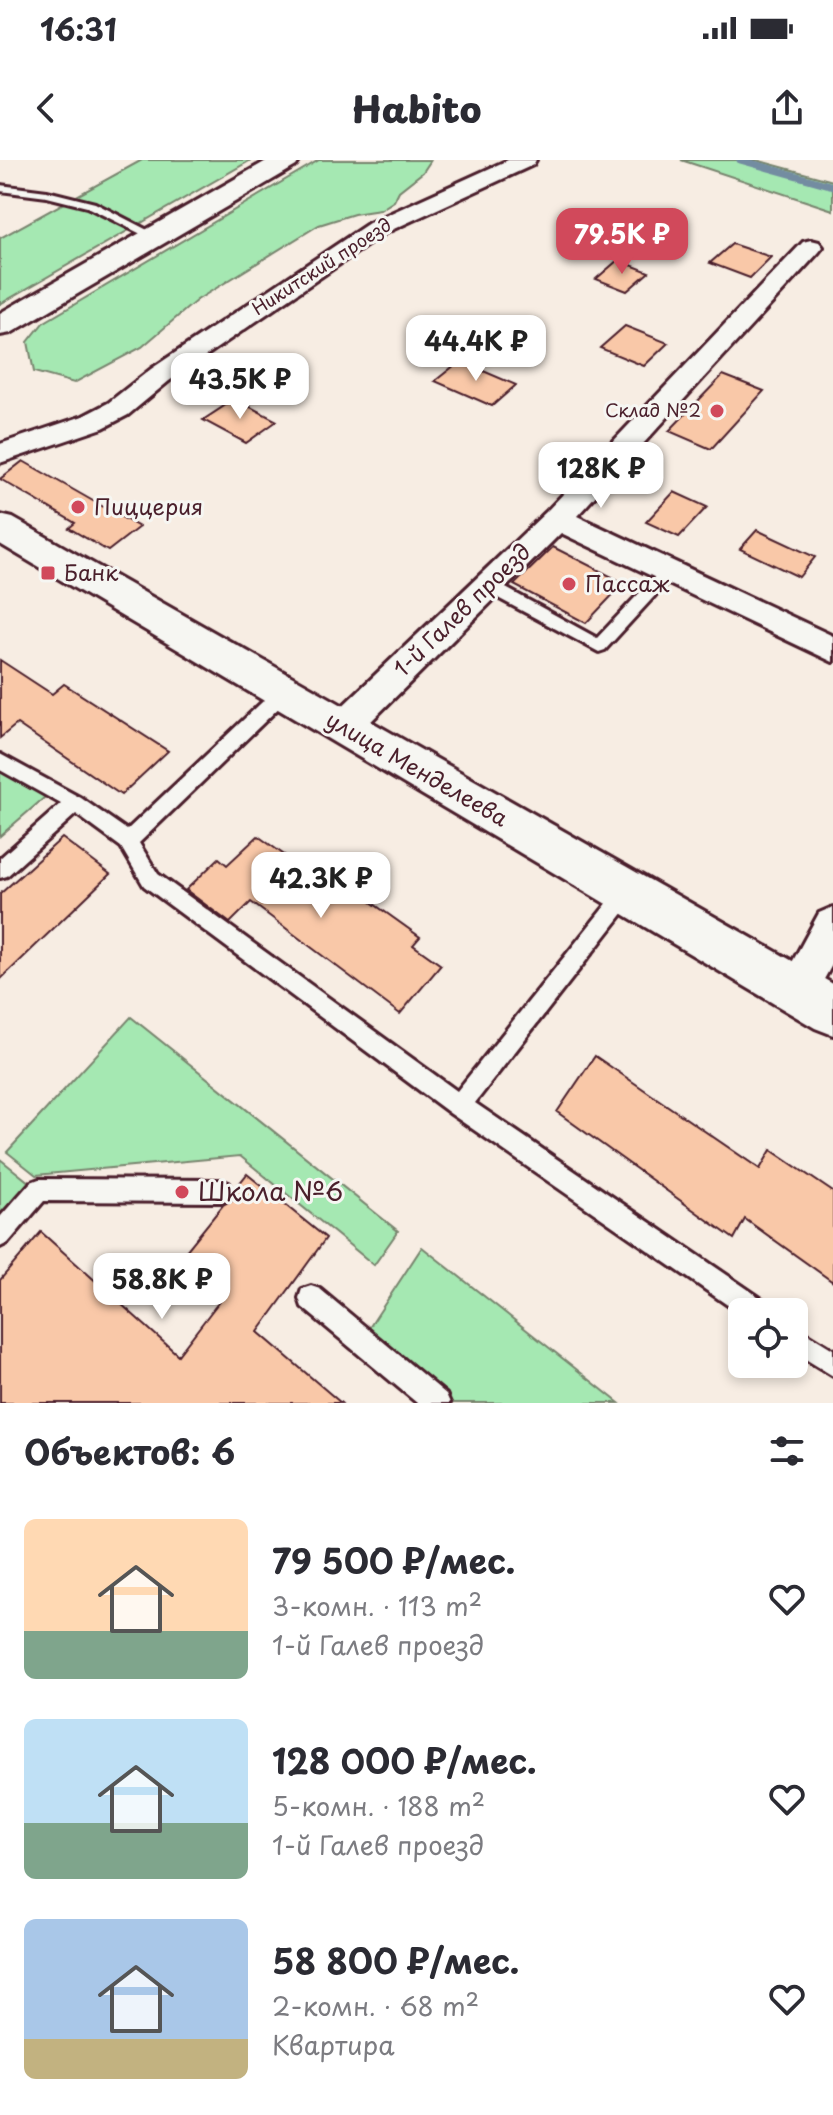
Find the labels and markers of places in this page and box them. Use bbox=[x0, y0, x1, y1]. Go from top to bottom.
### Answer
pin: 79.5K ₽ bbox=[548, 208, 696, 276]
pin: 44.4K ₽ bbox=[402, 315, 550, 383]
pin: 43.5K ₽ bbox=[166, 353, 314, 421]
place label: Склад №2 bbox=[605, 396, 701, 423]
marker: Склад №2 bbox=[708, 402, 726, 420]
pin: 128K ₽ bbox=[536, 442, 666, 510]
place label: Пиццерия bbox=[94, 489, 203, 522]
marker: Пиццерия bbox=[69, 498, 87, 516]
place label: Банк bbox=[64, 555, 119, 588]
marker: Банк bbox=[39, 564, 57, 582]
place label: Пассаж bbox=[585, 566, 670, 599]
marker: Пассаж bbox=[560, 575, 578, 593]
pin: 42.3K ₽ bbox=[247, 852, 395, 920]
place label: Школа №6 bbox=[198, 1171, 343, 1210]
marker: Школа №6 bbox=[173, 1183, 191, 1201]
pin: 58.8K ₽ bbox=[88, 1253, 236, 1321]

